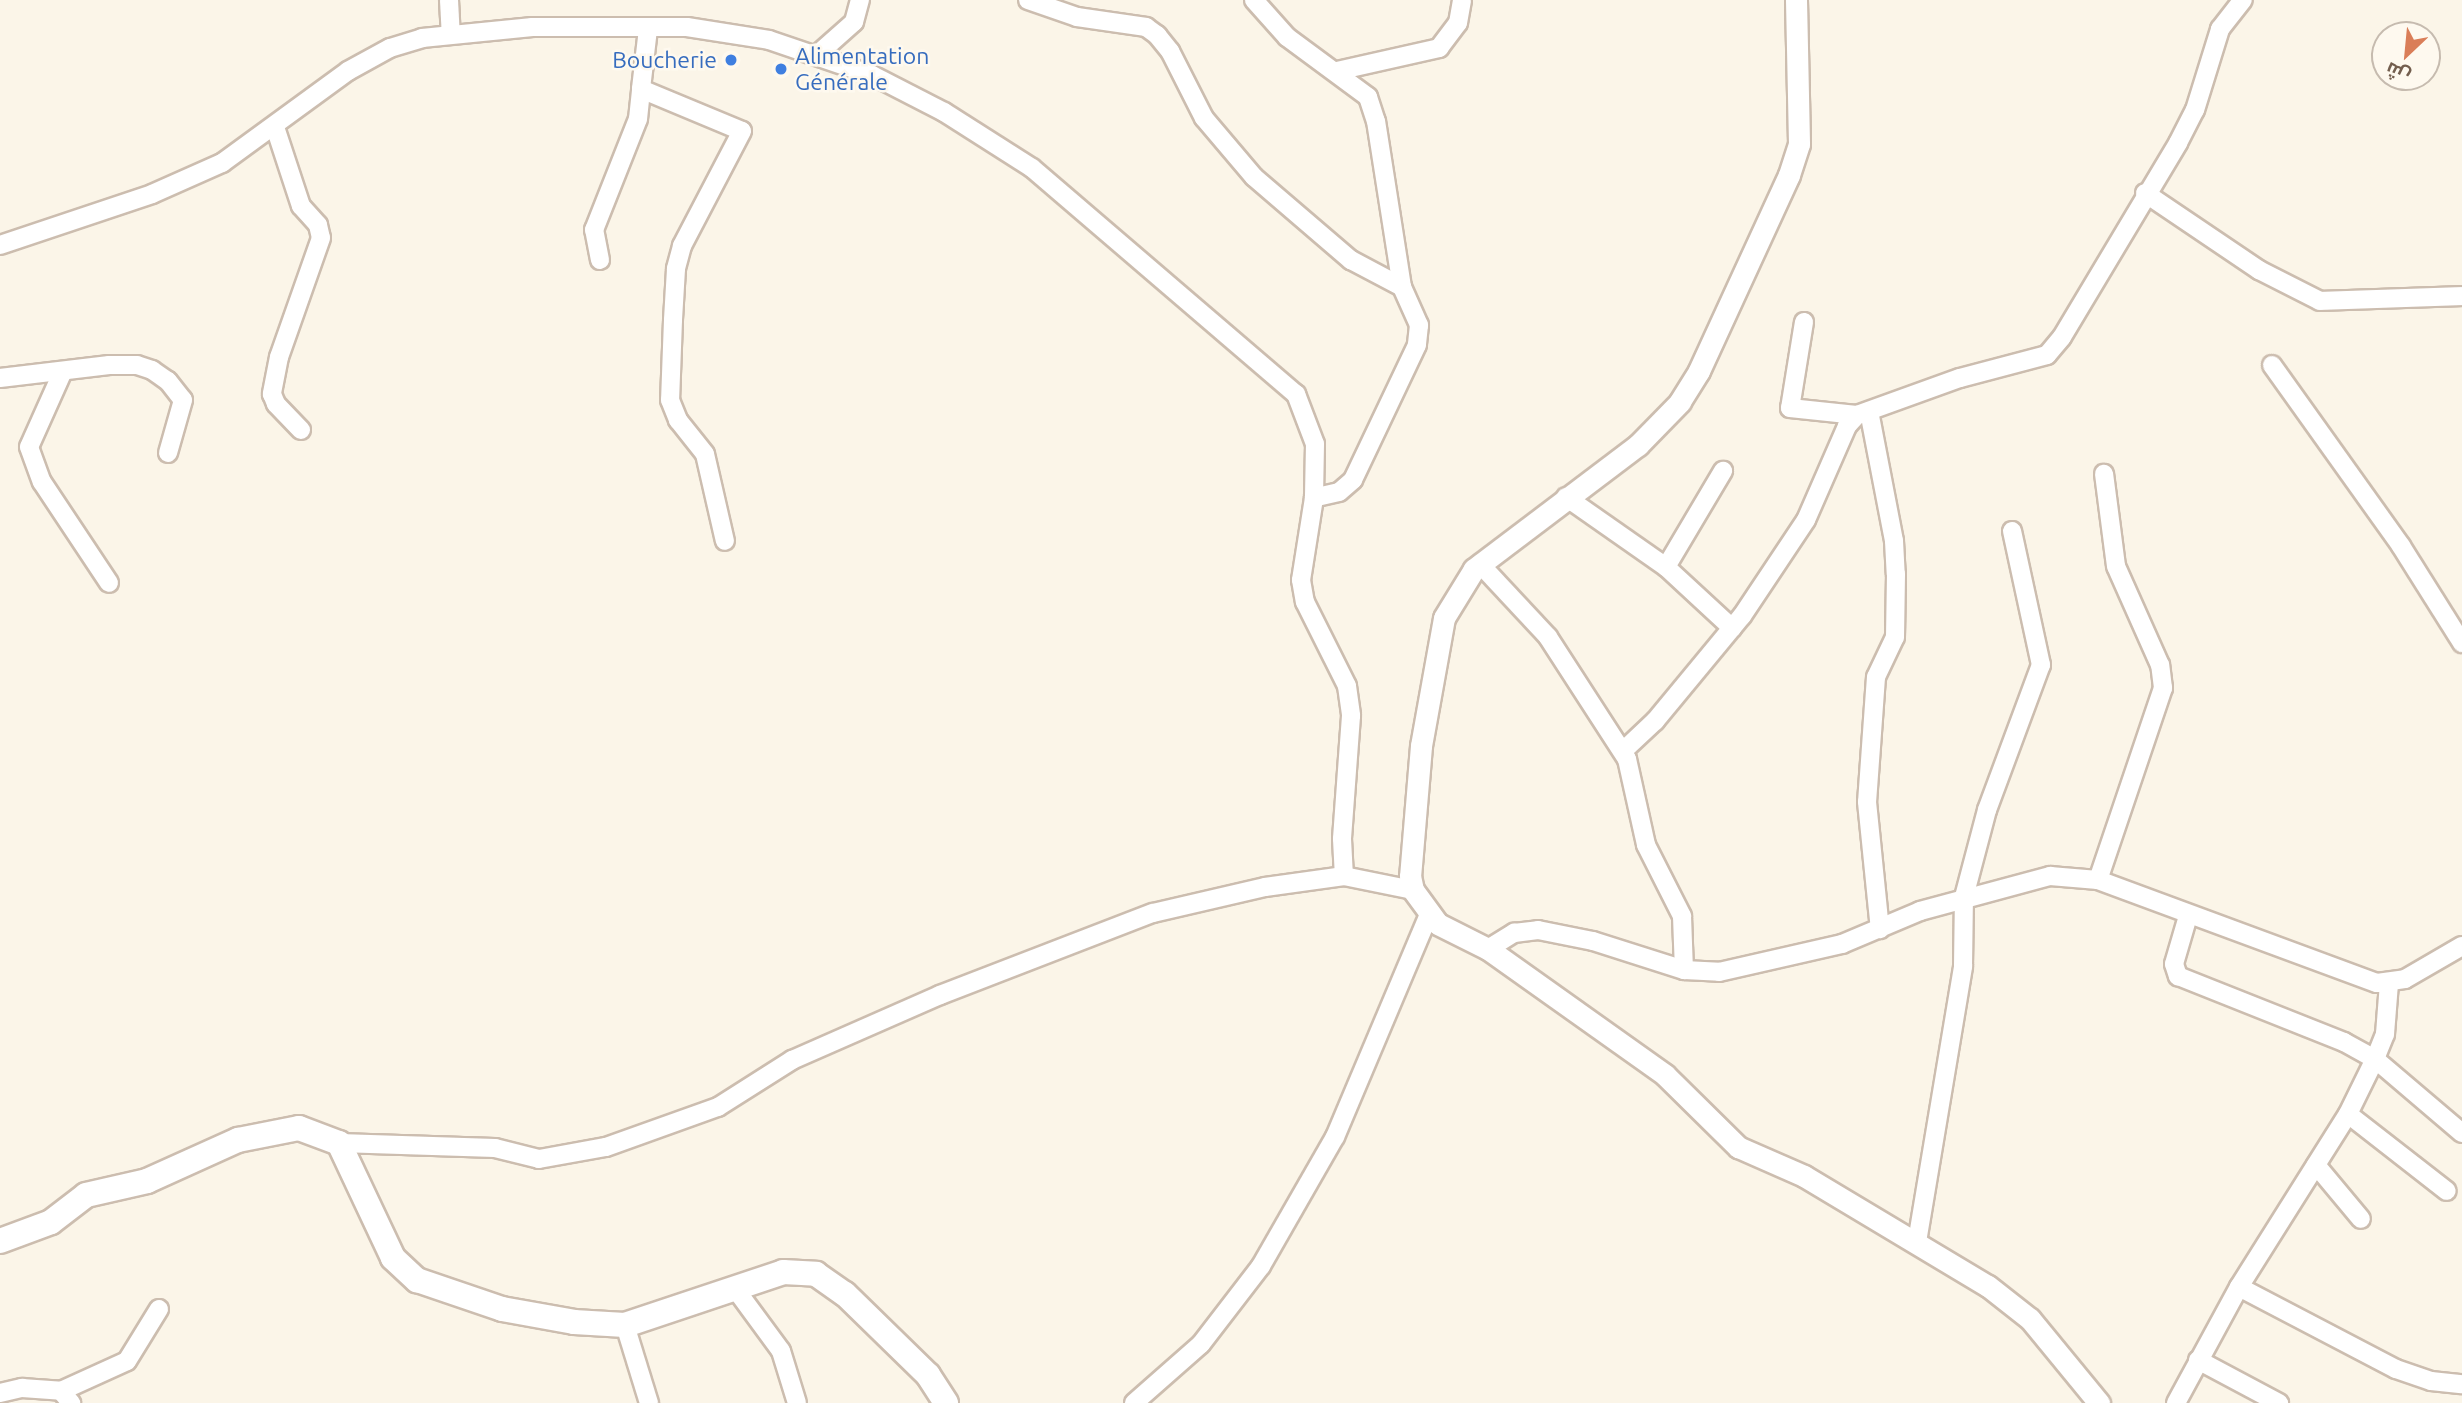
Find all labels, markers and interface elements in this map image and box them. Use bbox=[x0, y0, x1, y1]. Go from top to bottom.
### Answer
north arrow bbox=[2371, 21, 2441, 91]
place label: Alimentation Générale bbox=[795, 42, 929, 96]
place label: Boucherie bbox=[612, 46, 717, 74]
marker: Boucherie bbox=[723, 52, 739, 68]
text: ش bbox=[2382, 58, 2413, 88]
marker: Alimentation Générale bbox=[773, 61, 789, 77]

